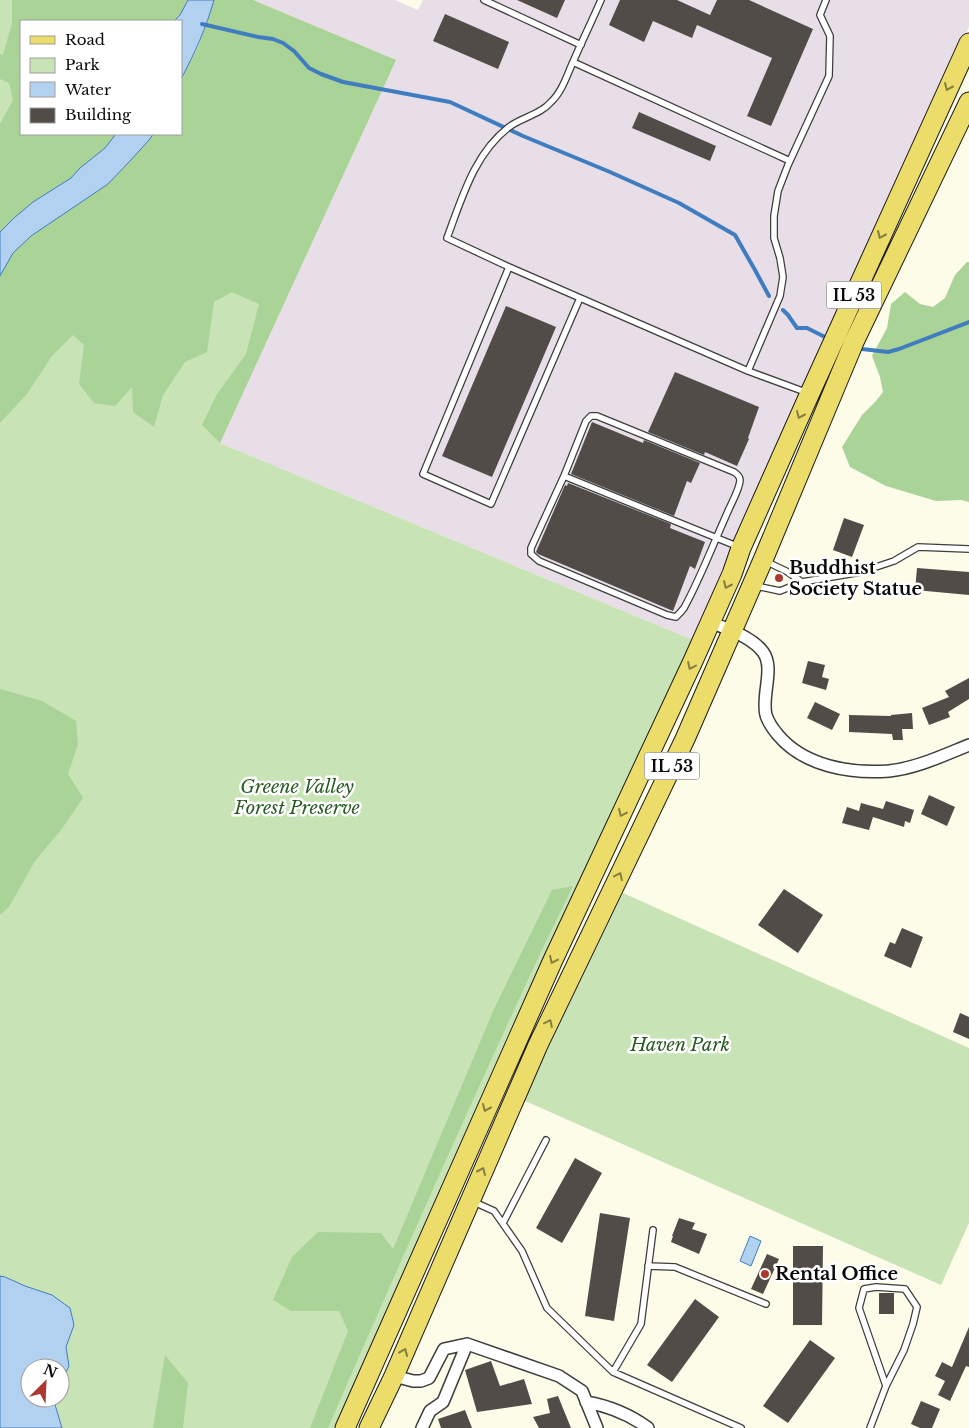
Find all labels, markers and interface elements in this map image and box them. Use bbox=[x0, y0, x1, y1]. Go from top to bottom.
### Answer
legend bbox=[20, 20, 182, 135]
text: Road bbox=[65, 30, 105, 49]
text: Park bbox=[65, 55, 101, 74]
text: Water bbox=[64, 80, 112, 99]
one-way arrow bbox=[944, 82, 955, 91]
text: Building bbox=[65, 105, 132, 124]
one-way arrow bbox=[877, 230, 888, 239]
road number: IL 53 bbox=[826, 282, 882, 308]
one-way arrow bbox=[796, 410, 807, 419]
place label: Buddhist Society Statue bbox=[789, 557, 922, 600]
marker: Buddhist Society Statue bbox=[773, 572, 785, 584]
one-way arrow bbox=[722, 580, 733, 589]
one-way arrow bbox=[687, 661, 697, 670]
road number: IL 53 bbox=[644, 752, 700, 779]
park label: Greene Valley Forest Preserve bbox=[233, 776, 360, 819]
one-way arrow bbox=[618, 808, 628, 817]
one-way arrow bbox=[613, 872, 623, 881]
one-way arrow bbox=[548, 955, 559, 964]
one-way arrow bbox=[543, 1019, 553, 1028]
park label: Haven Park bbox=[629, 1034, 730, 1056]
one-way arrow bbox=[482, 1103, 493, 1112]
one-way arrow bbox=[476, 1167, 487, 1176]
place label: Rental Office bbox=[775, 1263, 898, 1285]
marker: Rental Office bbox=[759, 1268, 771, 1280]
one-way arrow bbox=[397, 1348, 408, 1357]
north arrow bbox=[20, 1358, 70, 1408]
text: N bbox=[41, 1360, 60, 1382]

